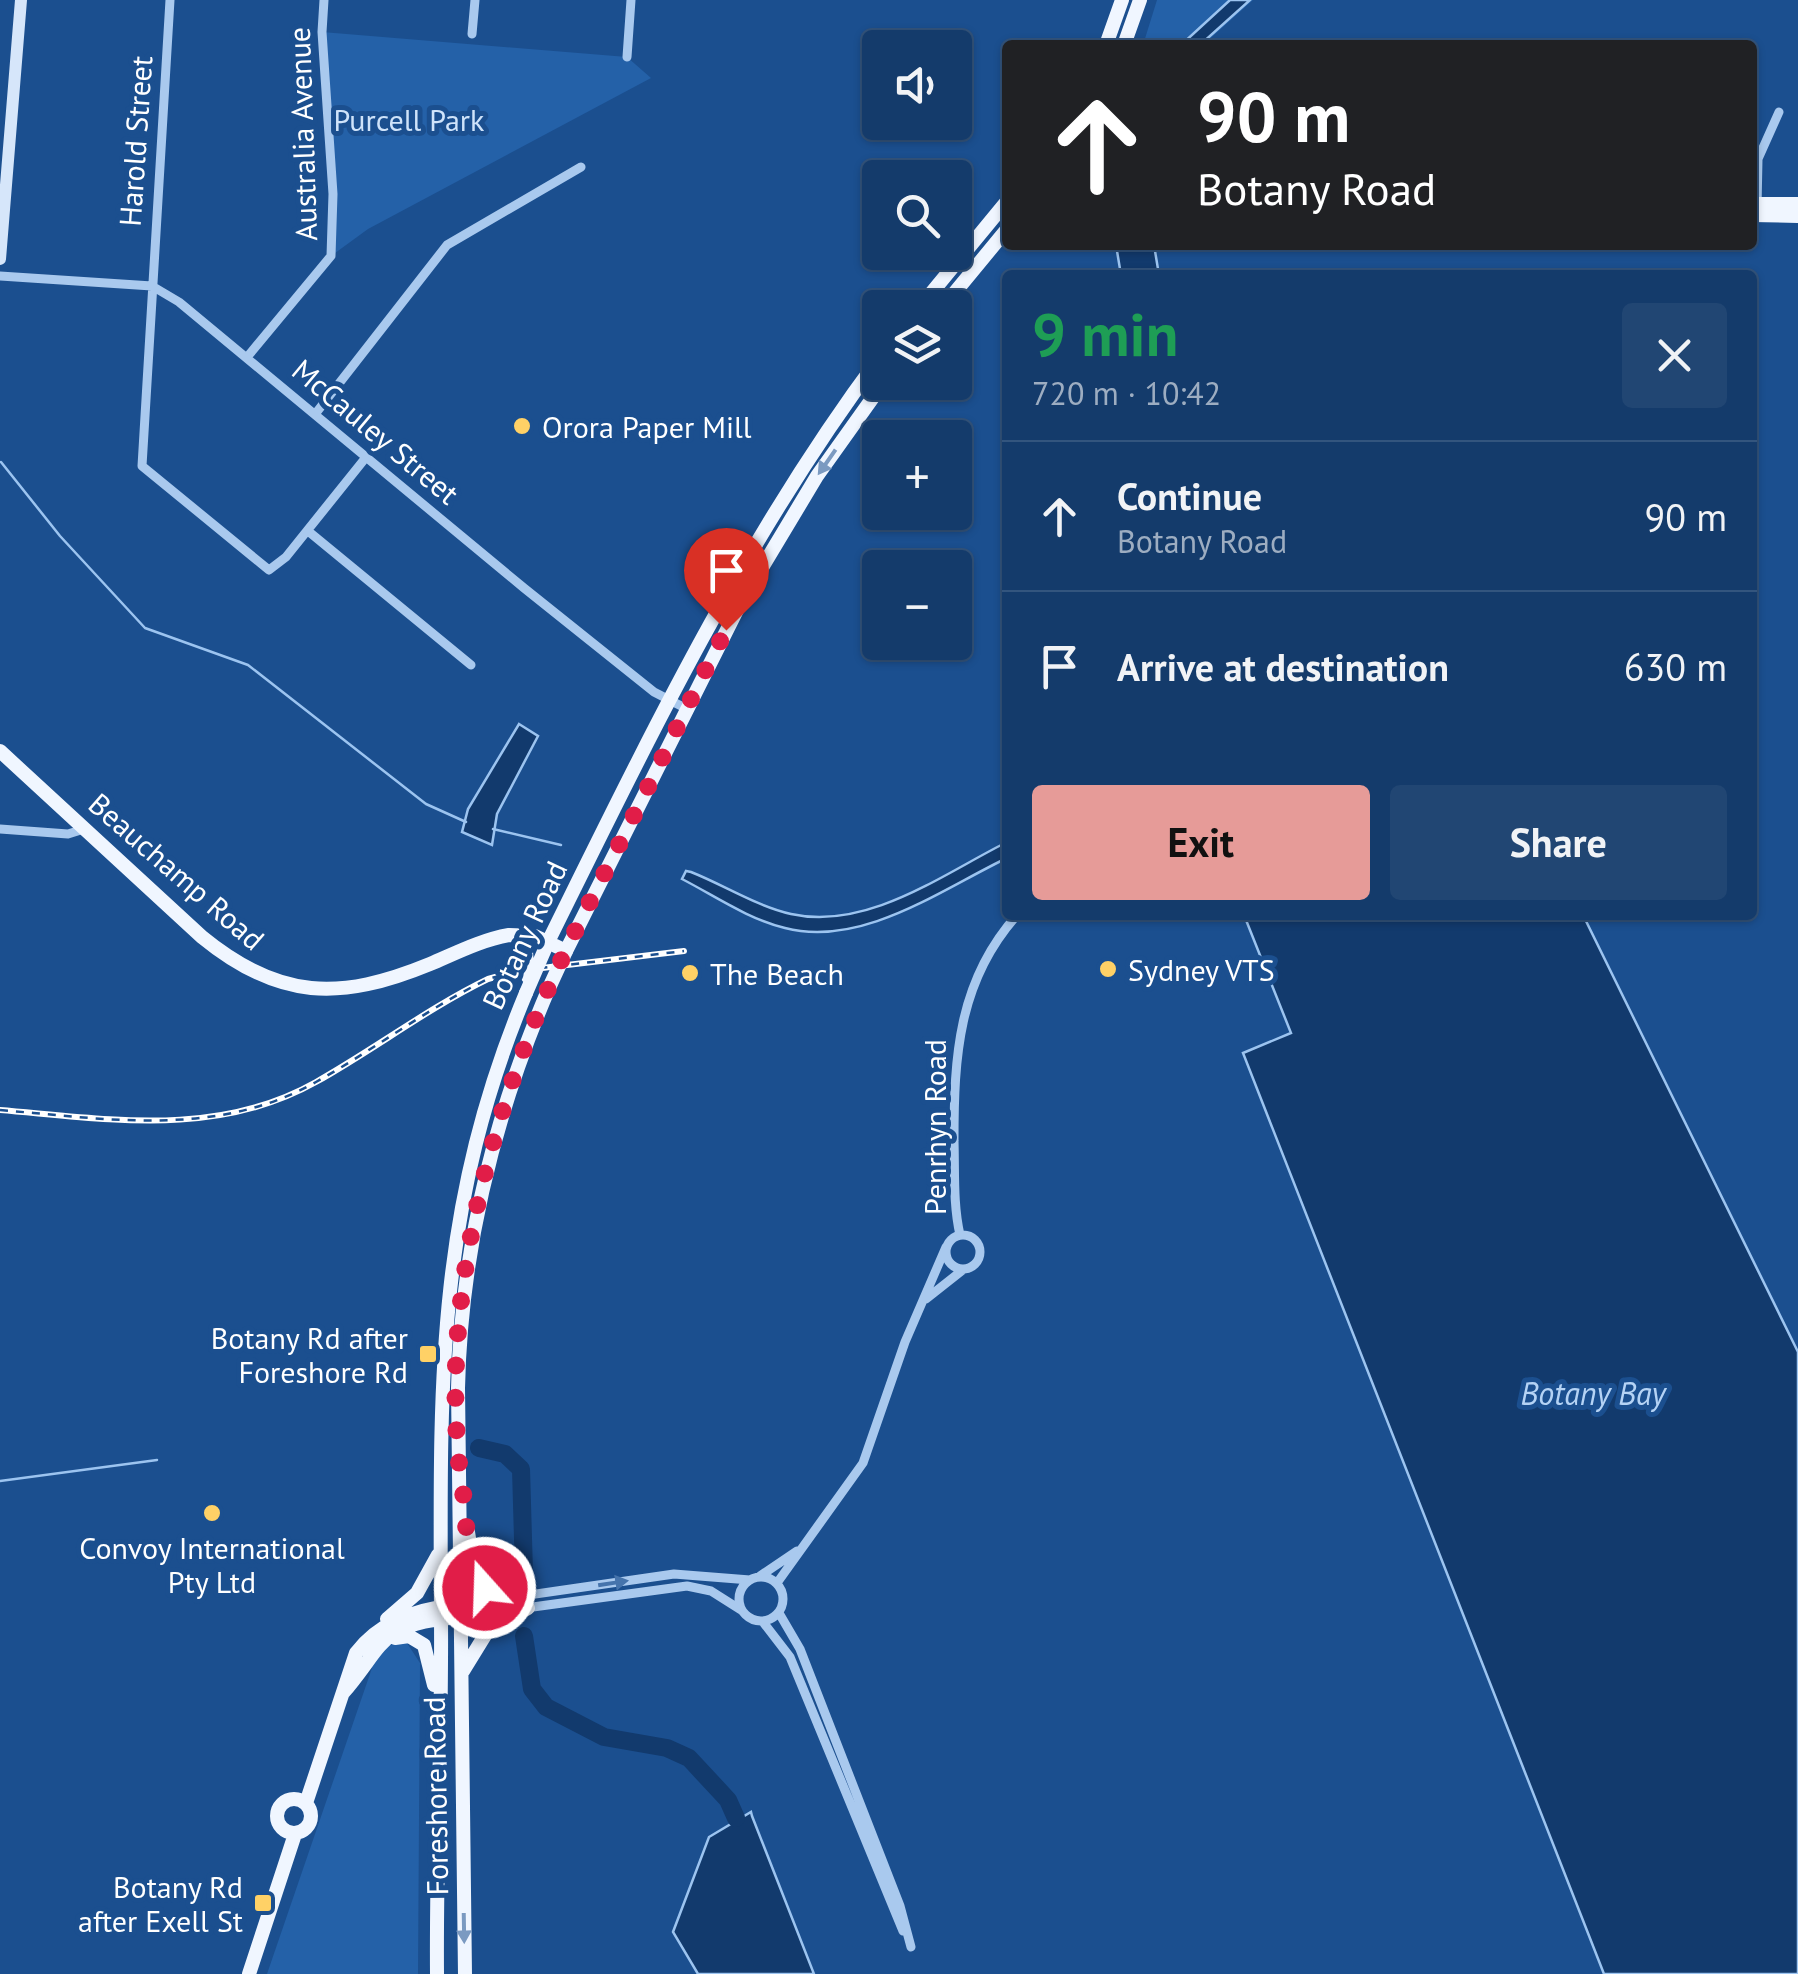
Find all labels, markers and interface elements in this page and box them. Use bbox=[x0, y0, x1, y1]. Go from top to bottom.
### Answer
street label: Australia Avenue bbox=[279, 26, 325, 242]
map controls bbox=[862, 30, 972, 660]
button: sound bbox=[862, 30, 972, 140]
street label: Harold Street bbox=[110, 54, 160, 228]
text: 90 m bbox=[1197, 71, 1350, 161]
icon: ahead bbox=[1032, 80, 1162, 210]
park label: Purcell Park bbox=[334, 100, 485, 139]
text: Botany Road bbox=[1197, 159, 1436, 217]
button: search bbox=[862, 160, 972, 270]
button: layers bbox=[862, 290, 972, 400]
text: 9 min bbox=[1032, 295, 1178, 373]
button: close bbox=[1622, 303, 1727, 408]
street label: McCauley Street bbox=[285, 350, 467, 512]
text: 720 m · 10:42 bbox=[1032, 372, 1221, 414]
place label: Orora Paper Mill bbox=[542, 407, 752, 446]
marker: Orora Paper Mill bbox=[511, 415, 533, 437]
button: + bbox=[862, 420, 972, 530]
one-way arrow bbox=[818, 448, 837, 475]
text: Continue bbox=[1117, 471, 1262, 520]
icon: ahead bbox=[1032, 489, 1087, 544]
text: 90 m bbox=[1645, 492, 1727, 541]
text: Botany Road bbox=[1117, 520, 1287, 562]
pin bbox=[684, 528, 769, 631]
icon: arrive bbox=[699, 543, 754, 598]
button: − bbox=[862, 550, 972, 660]
icon: arrive bbox=[1032, 639, 1087, 694]
text: Arrive at destination bbox=[1117, 642, 1449, 691]
text: 630 m bbox=[1624, 642, 1727, 691]
street label: Beauchamp Road bbox=[81, 784, 273, 958]
button: Exit bbox=[1032, 785, 1370, 900]
button: Share bbox=[1390, 785, 1727, 900]
street label: Botany Road bbox=[473, 854, 575, 1016]
place label: Sydney VTS bbox=[1128, 950, 1275, 989]
place label: The Beach bbox=[710, 954, 844, 993]
marker: Sydney VTS bbox=[1097, 958, 1119, 980]
marker: The Beach bbox=[679, 962, 701, 984]
street label: Penrhyn Road bbox=[915, 1039, 954, 1215]
place label: Botany Rd after Foreshore Rd bbox=[211, 1318, 408, 1391]
marker: Botany Rd after Foreshore Rd bbox=[417, 1343, 439, 1365]
water label: Botany Bay bbox=[1520, 1372, 1668, 1414]
marker: Convoy International Pty Ltd bbox=[201, 1502, 223, 1524]
place label: Convoy International Pty Ltd bbox=[79, 1528, 345, 1601]
position arrow bbox=[433, 1536, 537, 1640]
one-way arrow bbox=[598, 1575, 629, 1591]
street label: Foreshore Road bbox=[414, 1696, 456, 1896]
place label: Botany Rd after Exell St bbox=[78, 1867, 243, 1940]
marker: Botany Rd after Exell St bbox=[252, 1892, 274, 1914]
one-way arrow bbox=[457, 1913, 473, 1945]

